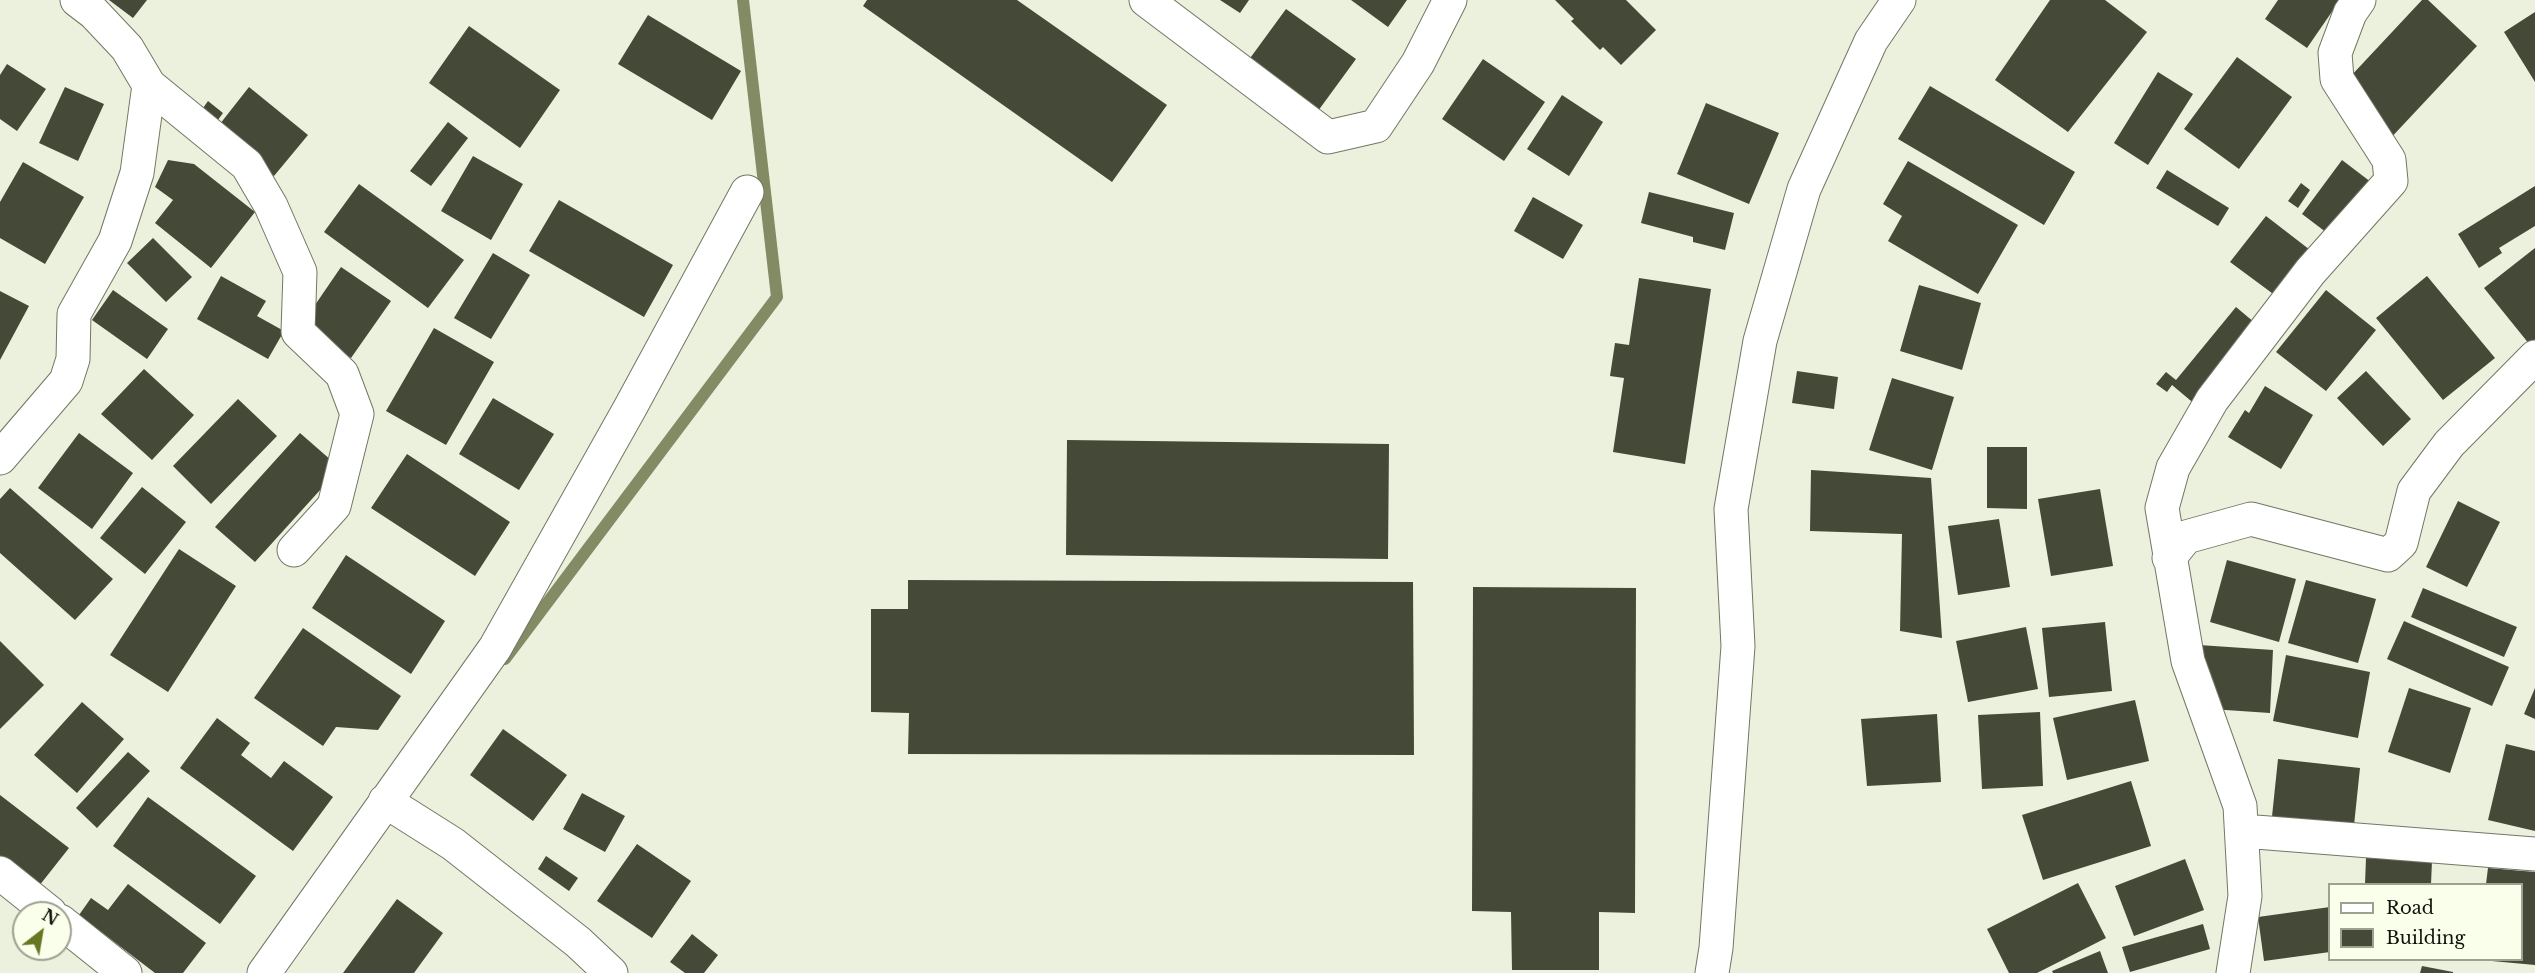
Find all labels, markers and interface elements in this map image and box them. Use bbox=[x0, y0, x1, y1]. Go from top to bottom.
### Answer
legend bbox=[2328, 883, 2523, 961]
text: Road bbox=[2386, 897, 2434, 919]
north arrow bbox=[12, 901, 72, 961]
text: N bbox=[39, 905, 62, 930]
text: Building bbox=[2386, 927, 2465, 949]

